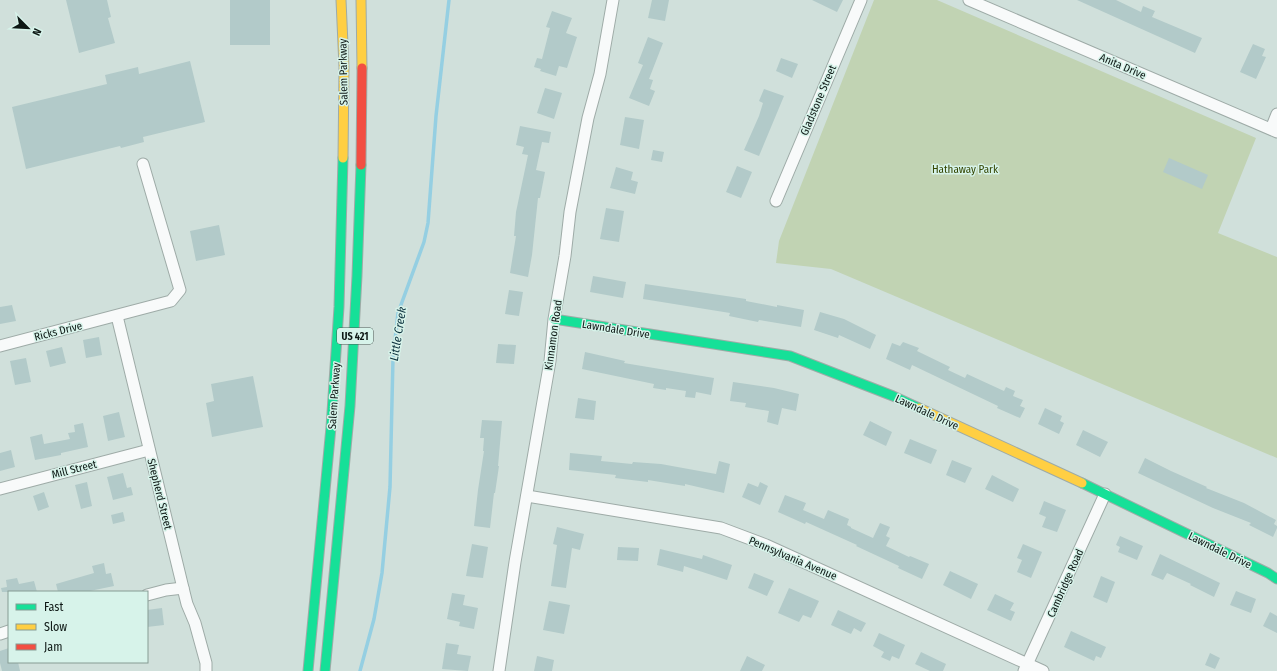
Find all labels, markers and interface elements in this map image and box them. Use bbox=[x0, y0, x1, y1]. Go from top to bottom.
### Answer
north arrow bbox=[8, 8, 48, 48]
text: N bbox=[29, 26, 44, 38]
street label: Salem Parkway bbox=[336, 38, 351, 105]
street label: Anita Drive bbox=[1098, 51, 1148, 82]
street label: Gladstone Street bbox=[798, 63, 839, 137]
park label: Hathaway Park bbox=[932, 163, 999, 176]
street label: Kinnamon Road bbox=[542, 299, 565, 371]
water label: Little Creek bbox=[387, 306, 409, 362]
street label: Lawndale Drive bbox=[581, 318, 651, 341]
street label: Ricks Drive bbox=[33, 319, 84, 344]
road number: US 421 bbox=[337, 328, 373, 344]
street label: Salem Parkway bbox=[326, 362, 343, 430]
street label: Lawndale Drive bbox=[893, 392, 961, 433]
street label: Shepherd Street bbox=[144, 457, 175, 531]
street label: Mill Street bbox=[50, 458, 98, 481]
street label: Lawndale Drive bbox=[1186, 530, 1253, 571]
street label: Pennsylvania Avenue bbox=[747, 534, 839, 583]
street label: Cambridge Road bbox=[1045, 547, 1086, 619]
legend bbox=[8, 591, 148, 663]
text: Fast bbox=[44, 600, 63, 614]
text: Slow bbox=[44, 620, 67, 634]
text: Jam bbox=[44, 640, 62, 654]

